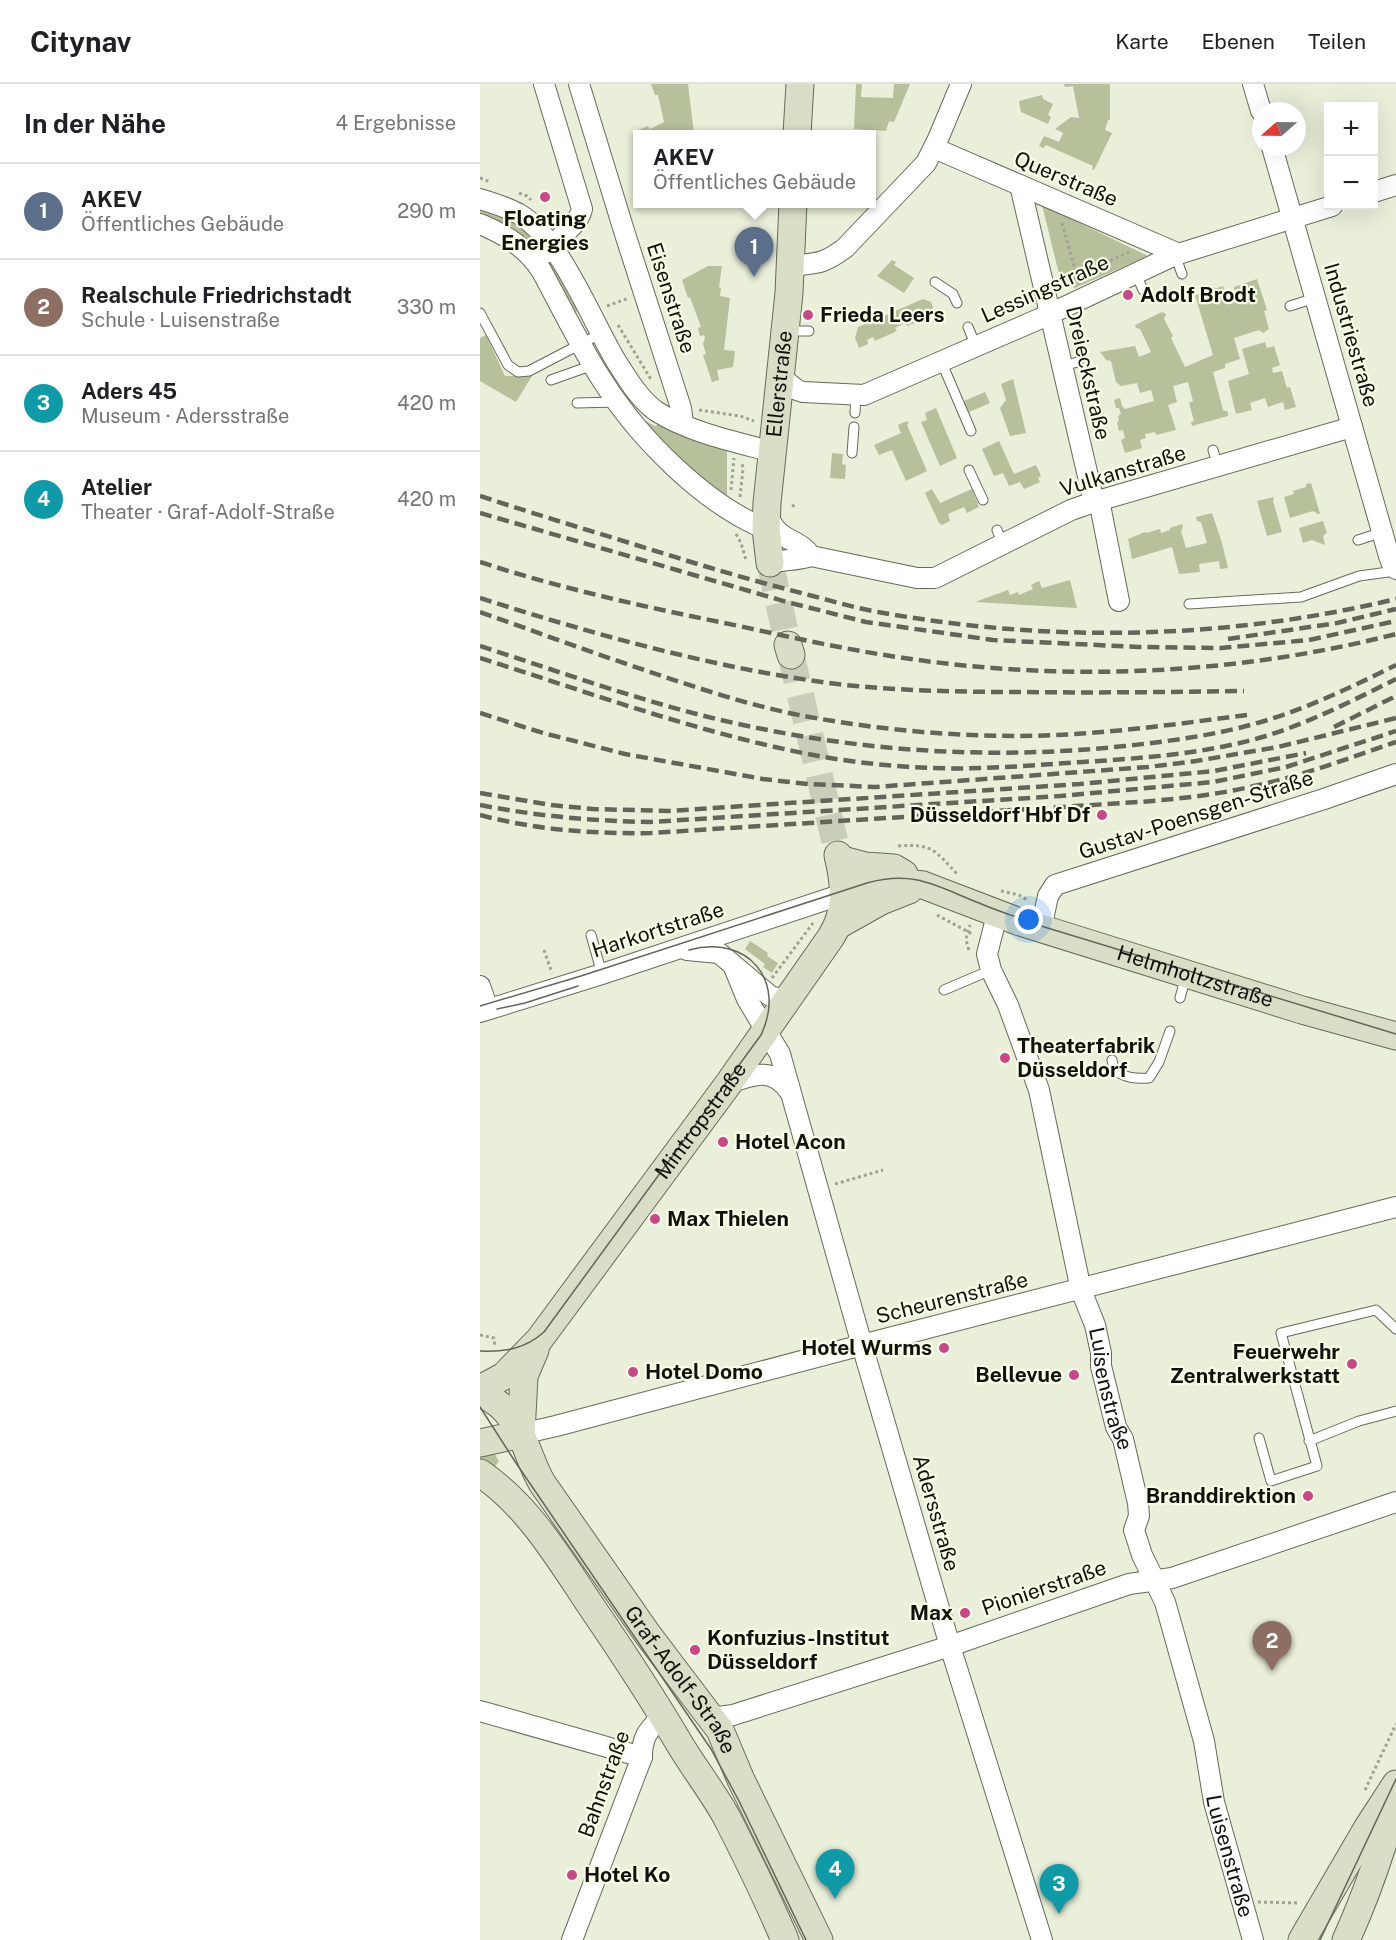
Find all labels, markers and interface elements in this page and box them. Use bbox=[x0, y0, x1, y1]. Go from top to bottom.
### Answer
text: Citynav bbox=[30, 25, 131, 58]
text: Karte bbox=[1115, 29, 1169, 54]
text: Ebenen bbox=[1202, 29, 1275, 54]
text: Teilen bbox=[1308, 29, 1366, 54]
north arrow bbox=[1252, 102, 1306, 156]
map controls bbox=[1324, 102, 1378, 210]
button: + bbox=[1324, 102, 1378, 156]
text: In der Nähe bbox=[24, 108, 166, 139]
text: 4 Ergebnisse bbox=[336, 111, 456, 135]
popup bbox=[633, 130, 876, 208]
text: AKEV bbox=[653, 144, 714, 170]
street label: Querstraße bbox=[1011, 146, 1122, 212]
button: − bbox=[1324, 156, 1378, 210]
text: Öffentliches Gebäude bbox=[653, 170, 856, 194]
text: AKEV bbox=[81, 186, 142, 212]
marker: Floating Energies bbox=[538, 190, 552, 204]
text: 1 bbox=[39, 199, 48, 223]
text: 290 m bbox=[397, 199, 456, 223]
place label: Floating Energies bbox=[501, 206, 589, 255]
text: Öffentliches Gebäude bbox=[81, 212, 284, 236]
pin: 1 bbox=[734, 228, 774, 277]
street label: Eisenstraße bbox=[642, 239, 701, 356]
street label: Lessingstraße bbox=[977, 249, 1113, 328]
street label: Industriestraße bbox=[1319, 260, 1384, 410]
text: Realschule Friedrichstadt bbox=[81, 282, 352, 308]
place label: Adolf Brodt bbox=[1140, 282, 1256, 307]
marker: Adolf Brodt bbox=[1121, 288, 1135, 302]
text: 2 bbox=[37, 295, 50, 319]
text: 330 m bbox=[397, 295, 456, 319]
place label: Frieda Leers bbox=[820, 302, 945, 327]
street label: Dreieckstraße bbox=[1061, 303, 1116, 442]
text: Schule · Luisenstraße bbox=[81, 308, 280, 332]
marker: Frieda Leers bbox=[801, 308, 815, 322]
street label: Ellerstraße bbox=[761, 329, 797, 438]
text: Aders 45 bbox=[81, 378, 177, 404]
text: 3 bbox=[37, 391, 50, 415]
text: 420 m bbox=[397, 391, 456, 415]
text: Museum · Adersstraße bbox=[81, 404, 289, 428]
street label: Vulkanstraße bbox=[1057, 440, 1189, 501]
text: Atelier bbox=[81, 474, 152, 500]
text: 4 bbox=[37, 487, 50, 511]
text: 420 m bbox=[397, 487, 456, 511]
text: Theater · Graf-Adolf-Straße bbox=[81, 500, 335, 524]
street label: Gustav-Poensgen-Straße bbox=[1075, 765, 1316, 864]
place label: Düsseldorf Hbf Df bbox=[910, 802, 1090, 827]
marker: Düsseldorf Hbf Df bbox=[1095, 808, 1109, 822]
street label: Harkortstraße bbox=[589, 896, 727, 963]
your location bbox=[1014, 905, 1043, 934]
street label: Helmholtzstraße bbox=[1114, 940, 1277, 1012]
place label: Theaterfabrik Düsseldorf bbox=[1017, 1033, 1155, 1082]
marker: Theaterfabrik Düsseldorf bbox=[998, 1051, 1012, 1065]
street label: Mintropstraße bbox=[649, 1057, 752, 1184]
place label: Hotel Acon bbox=[735, 1129, 846, 1154]
marker: Hotel Acon bbox=[716, 1135, 730, 1149]
place label: Max Thielen bbox=[667, 1206, 789, 1231]
marker: Max Thielen bbox=[648, 1212, 662, 1226]
street label: Scheurenstraße bbox=[873, 1267, 1031, 1328]
street label: Luisenstraße bbox=[1084, 1325, 1138, 1452]
place label: Hotel Wurms bbox=[801, 1335, 932, 1360]
place label: Feuerwehr Zentralwerkstatt bbox=[1170, 1339, 1340, 1388]
marker: Hotel Wurms bbox=[937, 1341, 951, 1355]
marker: Feuerwehr Zentralwerkstatt bbox=[1345, 1357, 1359, 1371]
place label: Hotel Domo bbox=[645, 1359, 763, 1384]
place label: Bellevue bbox=[975, 1362, 1062, 1387]
marker: Hotel Domo bbox=[626, 1365, 640, 1379]
marker: Bellevue bbox=[1067, 1368, 1081, 1382]
street label: Adersstraße bbox=[908, 1452, 965, 1574]
place label: Branddirektion bbox=[1146, 1483, 1296, 1508]
marker: Branddirektion bbox=[1301, 1489, 1315, 1503]
street label: Pionierstraße bbox=[978, 1555, 1109, 1621]
place label: Max bbox=[910, 1600, 953, 1625]
street label: Graf-Adolf-Straße bbox=[620, 1601, 741, 1757]
marker: Max bbox=[958, 1606, 972, 1620]
pin: 2 bbox=[1252, 1622, 1292, 1671]
place label: Konfuzius-Institut Düsseldorf bbox=[707, 1625, 890, 1674]
marker: Konfuzius-Institut Düsseldorf bbox=[688, 1643, 702, 1657]
street label: Bahnstraße bbox=[573, 1727, 634, 1841]
street label: Luisenstraße bbox=[1201, 1793, 1259, 1920]
pin: 4 bbox=[816, 1850, 854, 1899]
place label: Hotel Ko bbox=[584, 1862, 670, 1887]
pin: 3 bbox=[1040, 1864, 1078, 1914]
marker: Hotel Ko bbox=[565, 1868, 579, 1882]

